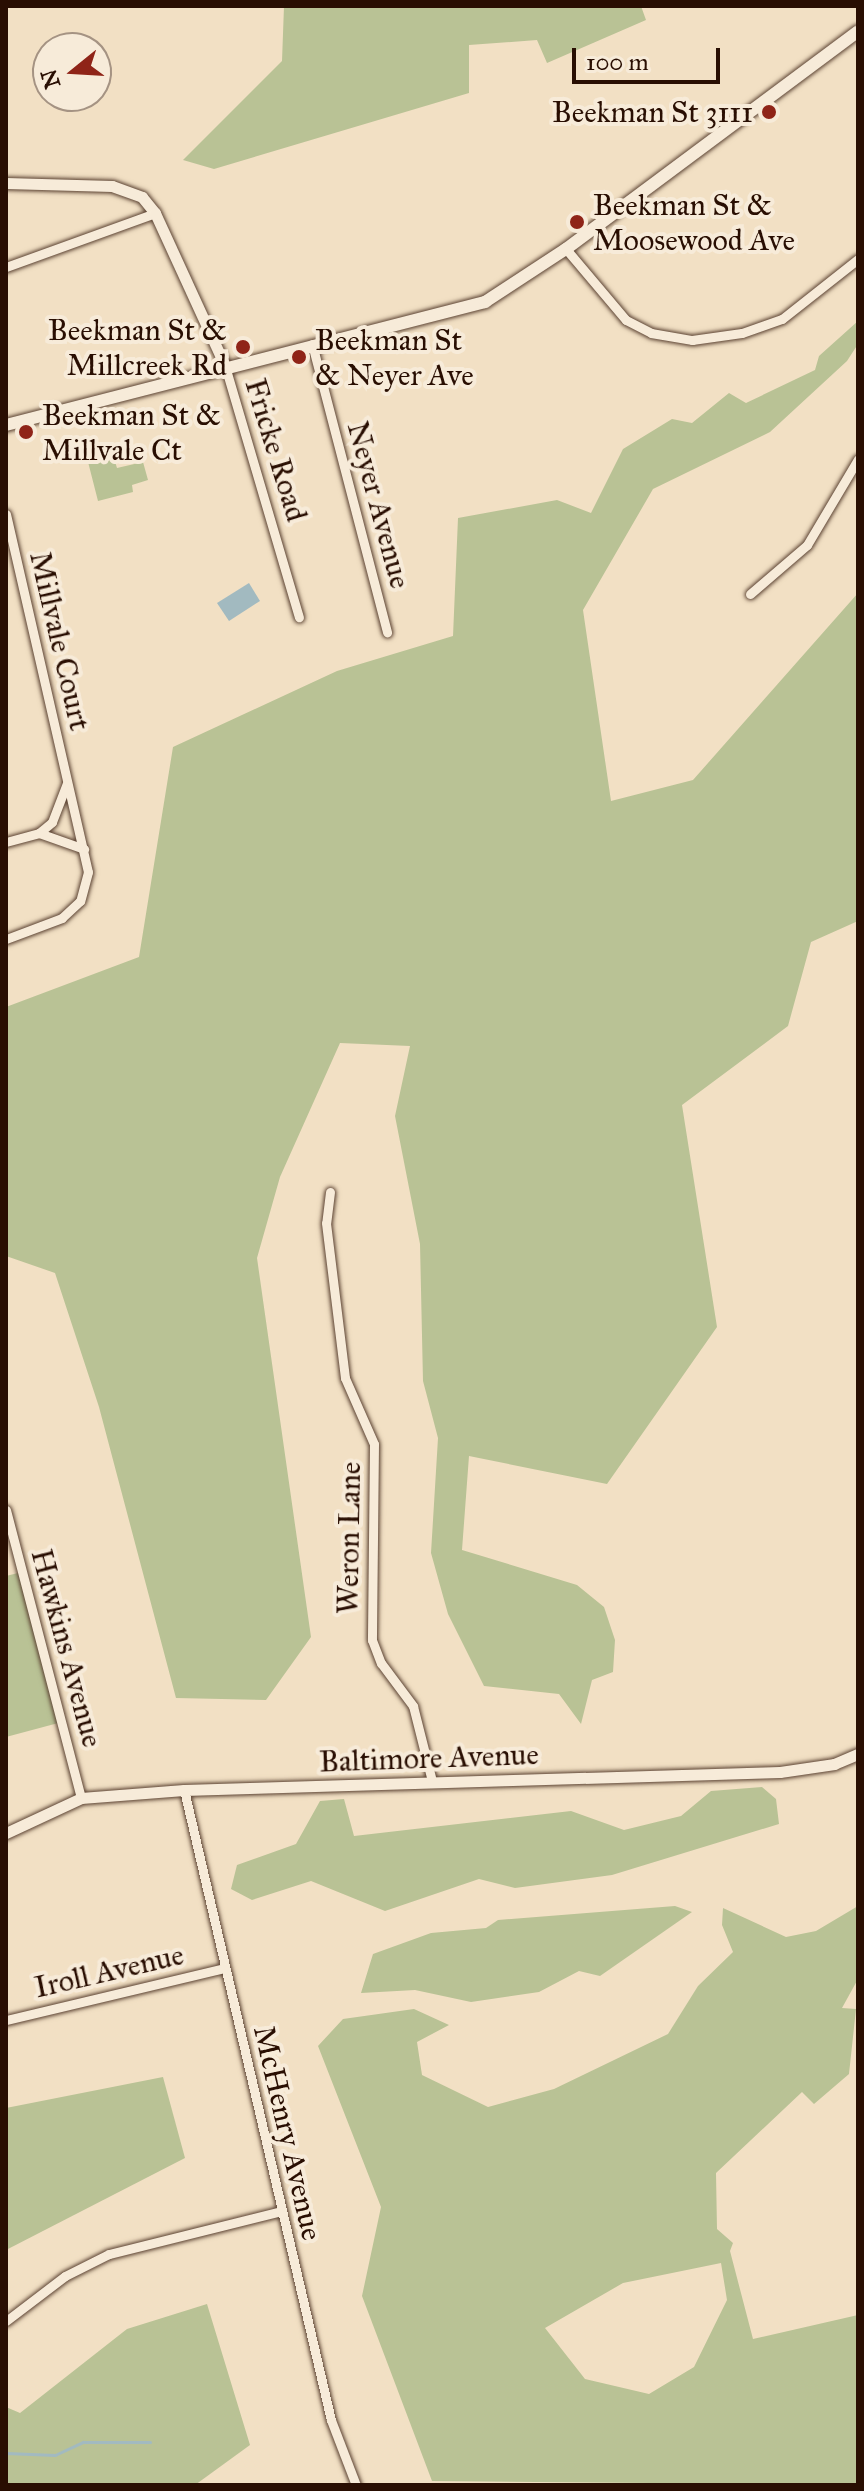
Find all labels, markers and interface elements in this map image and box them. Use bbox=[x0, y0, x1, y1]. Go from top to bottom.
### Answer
north arrow bbox=[32, 32, 112, 112]
scale bar bbox=[576, 32, 724, 82]
text: 100 m bbox=[586, 47, 649, 77]
text: N bbox=[35, 66, 66, 92]
place label: Beekman St 3111 bbox=[552, 94, 753, 130]
marker: Beekman St 3111 bbox=[760, 103, 778, 121]
place label: Beekman St & Moosewood Ave bbox=[593, 187, 795, 258]
marker: Beekman St & Moosewood Ave bbox=[568, 213, 586, 231]
place label: Beekman St & Millcreek Rd bbox=[48, 312, 227, 382]
place label: Beekman St & Neyer Ave bbox=[315, 322, 474, 392]
marker: Beekman St & Millcreek Rd bbox=[234, 338, 252, 356]
marker: Beekman St & Neyer Ave bbox=[290, 348, 308, 366]
street label: Fricke Road bbox=[237, 374, 315, 526]
place label: Beekman St & Millvale Ct bbox=[42, 397, 221, 468]
street label: Neyer Avenue bbox=[339, 418, 419, 592]
marker: Beekman St & Millvale Ct bbox=[17, 423, 35, 441]
street label: Millvale Court bbox=[22, 548, 98, 734]
street label: Weron Lane bbox=[330, 1461, 368, 1615]
street label: Hawkins Avenue bbox=[23, 1545, 111, 1751]
street label: Baltimore Avenue bbox=[319, 1736, 539, 1780]
street label: Iroll Avenue bbox=[31, 1936, 187, 2006]
street label: McHenry Avenue bbox=[246, 2022, 330, 2244]

